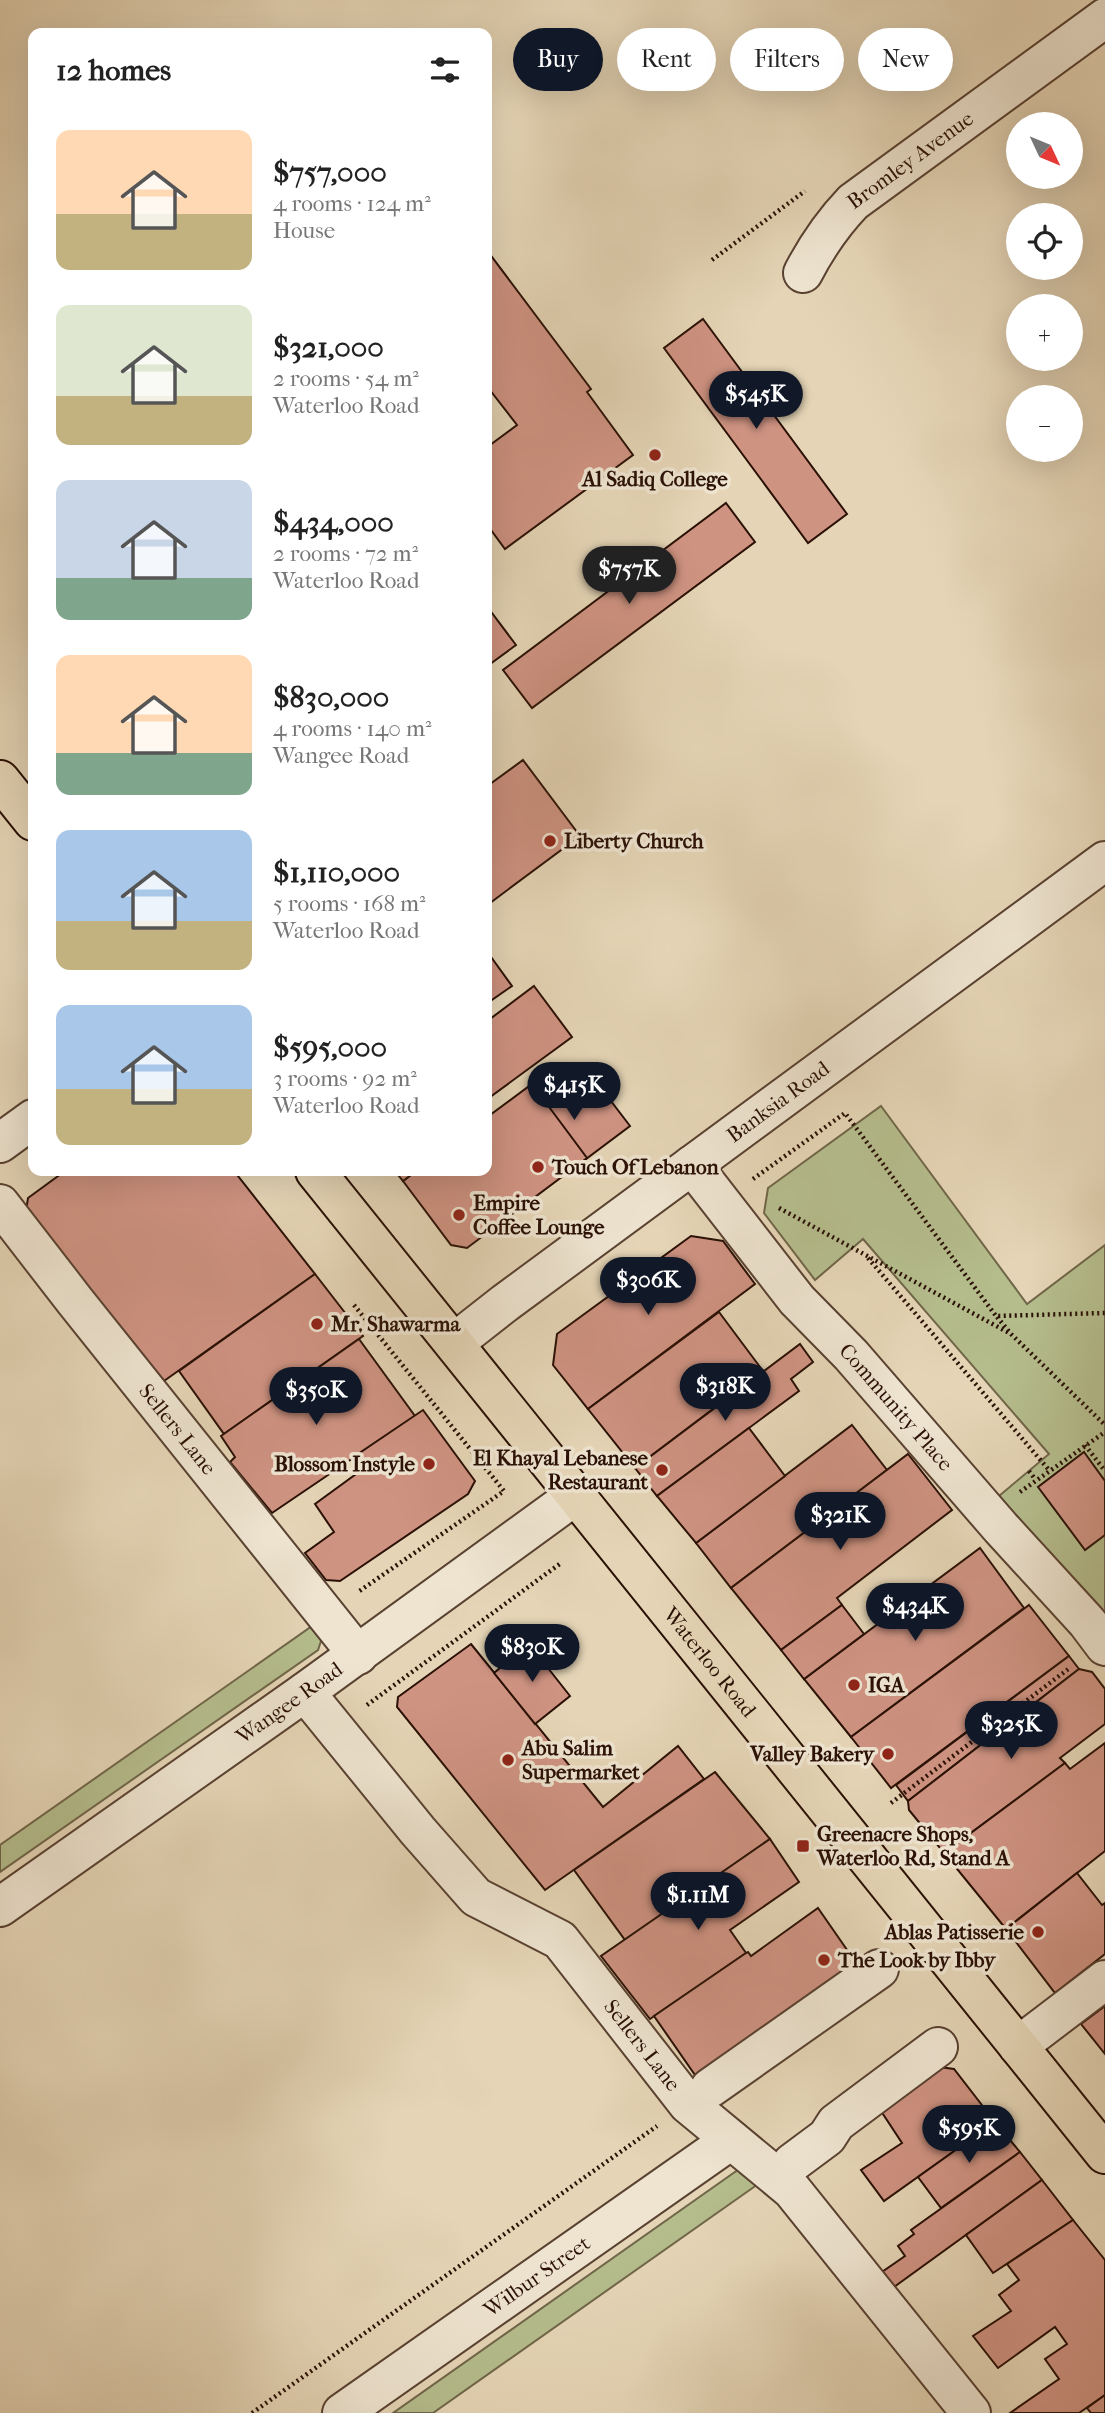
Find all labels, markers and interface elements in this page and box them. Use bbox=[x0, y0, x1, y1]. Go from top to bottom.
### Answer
chip: Buy bbox=[513, 28, 603, 91]
chip: Rent bbox=[617, 28, 716, 91]
chip: Filters bbox=[730, 28, 844, 91]
chip: New bbox=[858, 28, 953, 91]
icon: filters bbox=[426, 51, 464, 89]
text: 12 homes bbox=[56, 53, 171, 88]
street label: Bromley Avenue bbox=[843, 106, 978, 214]
north arrow bbox=[1006, 112, 1083, 189]
map controls bbox=[1006, 112, 1083, 462]
text: $757,000 bbox=[273, 155, 387, 190]
icon: home bbox=[112, 158, 196, 242]
text: 4 rooms · 124 m² bbox=[273, 190, 431, 217]
button: locate bbox=[1006, 203, 1083, 280]
text: House bbox=[273, 217, 335, 244]
button: + bbox=[1006, 294, 1083, 371]
text: $321,000 bbox=[273, 330, 384, 365]
icon: home bbox=[112, 333, 196, 417]
text: 2 rooms · 54 m² bbox=[273, 365, 419, 392]
pin: $545K bbox=[707, 372, 805, 431]
text: $545K bbox=[725, 380, 787, 407]
button: − bbox=[1006, 385, 1083, 462]
text: Waterloo Road bbox=[273, 392, 420, 419]
marker: Al Sadiq College bbox=[647, 447, 663, 463]
place label: Al Sadiq College bbox=[580, 467, 728, 491]
text: $434,000 bbox=[273, 505, 394, 540]
icon: home bbox=[112, 508, 196, 592]
text: 2 rooms · 72 m² bbox=[273, 540, 418, 567]
pin: $757K bbox=[580, 546, 678, 606]
text: $757K bbox=[598, 555, 660, 582]
text: Waterloo Road bbox=[273, 567, 420, 594]
text: $830,000 bbox=[273, 680, 389, 715]
icon: home bbox=[112, 683, 196, 767]
text: 4 rooms · 140 m² bbox=[273, 715, 432, 742]
text: Wangee Road bbox=[273, 742, 409, 769]
place label: Liberty Church bbox=[564, 829, 704, 853]
marker: Liberty Church bbox=[542, 833, 558, 849]
text: $1,110,000 bbox=[273, 855, 400, 890]
icon: home bbox=[112, 858, 196, 942]
text: 5 rooms · 168 m² bbox=[273, 890, 426, 917]
text: Waterloo Road bbox=[273, 917, 420, 944]
text: $595,000 bbox=[273, 1030, 387, 1065]
icon: home bbox=[112, 1033, 196, 1117]
street label: Banksia Road bbox=[722, 1056, 835, 1147]
pin: $415K bbox=[525, 1062, 623, 1122]
text: 3 rooms · 92 m² bbox=[273, 1065, 417, 1092]
text: $415K bbox=[543, 1071, 605, 1098]
text: Waterloo Road bbox=[273, 1092, 420, 1119]
place label: Touch Of Lebanon bbox=[551, 1155, 719, 1179]
marker: Touch Of Lebanon bbox=[530, 1159, 546, 1175]
place label: Empire Coffee Lounge bbox=[473, 1191, 605, 1239]
marker: Empire Coffee Lounge bbox=[451, 1207, 467, 1223]
pin: $306K bbox=[599, 1258, 697, 1317]
text: $306K bbox=[616, 1266, 680, 1293]
place label: Mr. Shawarma bbox=[330, 1312, 462, 1336]
marker: Mr. Shawarma bbox=[309, 1316, 325, 1332]
street label: Community Place bbox=[834, 1338, 958, 1476]
pin: $318K bbox=[676, 1364, 774, 1423]
pin: $350K bbox=[267, 1368, 365, 1427]
text: $318K bbox=[696, 1372, 754, 1399]
text: $350K bbox=[285, 1376, 347, 1403]
street label: Sellers Lane bbox=[134, 1379, 221, 1480]
place label: El Khayal Lebanese Restaurant bbox=[473, 1446, 649, 1494]
place label: Blossom Instyle bbox=[274, 1452, 416, 1476]
marker: Blossom Instyle bbox=[421, 1456, 437, 1472]
marker: El Khayal Lebanese Restaurant bbox=[654, 1462, 670, 1478]
pin: $321K bbox=[791, 1492, 889, 1552]
text: $321K bbox=[811, 1501, 869, 1528]
pin: $434K bbox=[866, 1584, 964, 1643]
text: $434K bbox=[882, 1592, 948, 1619]
street label: Waterloo Road bbox=[658, 1602, 761, 1722]
pin: $830K bbox=[483, 1624, 581, 1684]
text: $830K bbox=[500, 1633, 564, 1660]
street label: Wangee Road bbox=[231, 1657, 347, 1749]
place label: IGA bbox=[868, 1673, 906, 1697]
marker: IGA bbox=[846, 1677, 862, 1693]
pin: $325K bbox=[962, 1702, 1060, 1761]
text: $325K bbox=[981, 1710, 1041, 1737]
place label: Abu Salim Supermarket bbox=[520, 1736, 640, 1784]
place label: Valley Bakery bbox=[749, 1742, 876, 1766]
marker: Valley Bakery bbox=[880, 1746, 896, 1762]
marker: Abu Salim Supermarket bbox=[500, 1752, 516, 1768]
place label: Greenacre Shops, Waterloo Rd, Stand A bbox=[816, 1822, 1011, 1870]
marker: Greenacre Shops, Waterloo Rd, Stand A bbox=[795, 1838, 811, 1854]
pin: $1.11M bbox=[641, 1872, 755, 1932]
text: $1.11M bbox=[667, 1881, 729, 1908]
place label: Ablas Patisserie bbox=[883, 1920, 1025, 1944]
marker: Ablas Patisserie bbox=[1030, 1924, 1046, 1940]
place label: The Look by Ibby bbox=[837, 1948, 997, 1972]
marker: The Look by Ibby bbox=[816, 1952, 832, 1968]
street label: Sellers Lane bbox=[599, 1995, 685, 2096]
pin: $595K bbox=[920, 2106, 1018, 2165]
text: $595K bbox=[938, 2114, 1000, 2141]
street label: Wilbur Street bbox=[478, 2231, 595, 2322]

